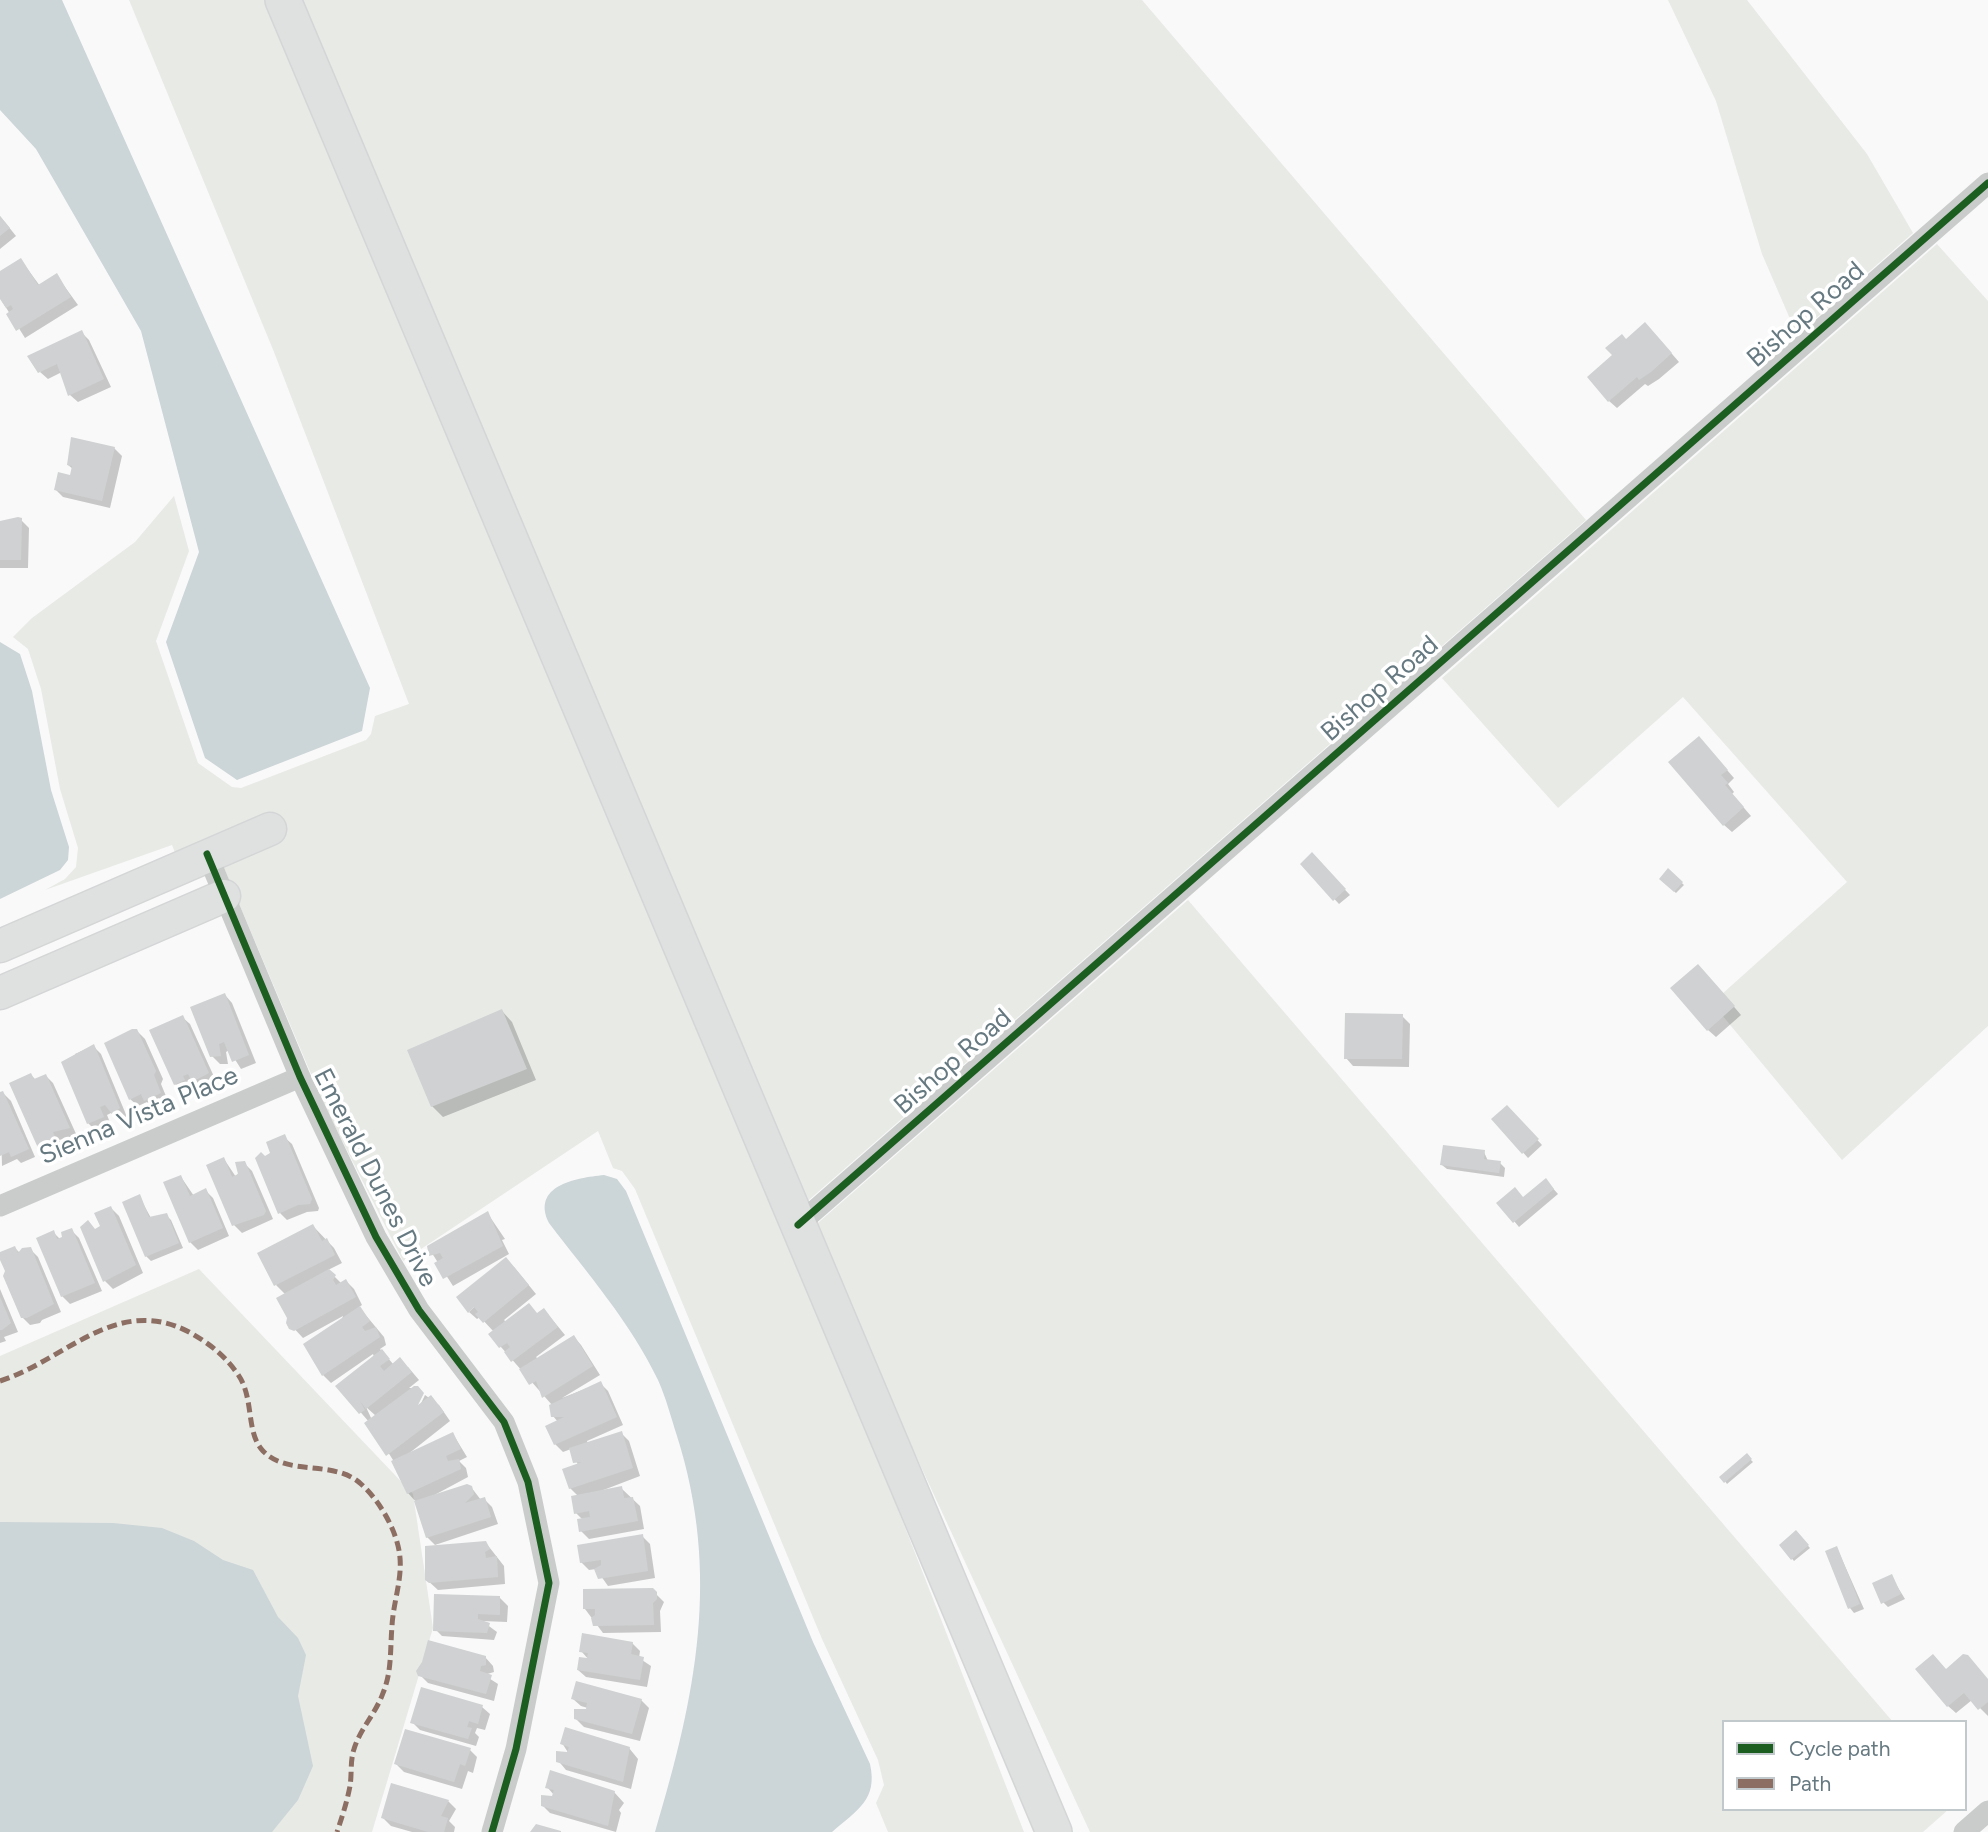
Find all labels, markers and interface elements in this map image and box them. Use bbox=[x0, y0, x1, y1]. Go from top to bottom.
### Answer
street label: Bishop Road bbox=[1741, 256, 1871, 374]
street label: Bishop Road bbox=[1315, 630, 1445, 748]
street label: Bishop Road bbox=[888, 1003, 1018, 1121]
street label: Sienna Vista Place bbox=[35, 1060, 243, 1172]
street label: Emerald Dunes Drive bbox=[306, 1064, 444, 1292]
legend bbox=[1722, 1720, 1967, 1811]
text: Cycle path bbox=[1789, 1736, 1890, 1761]
text: Path bbox=[1789, 1771, 1831, 1796]

